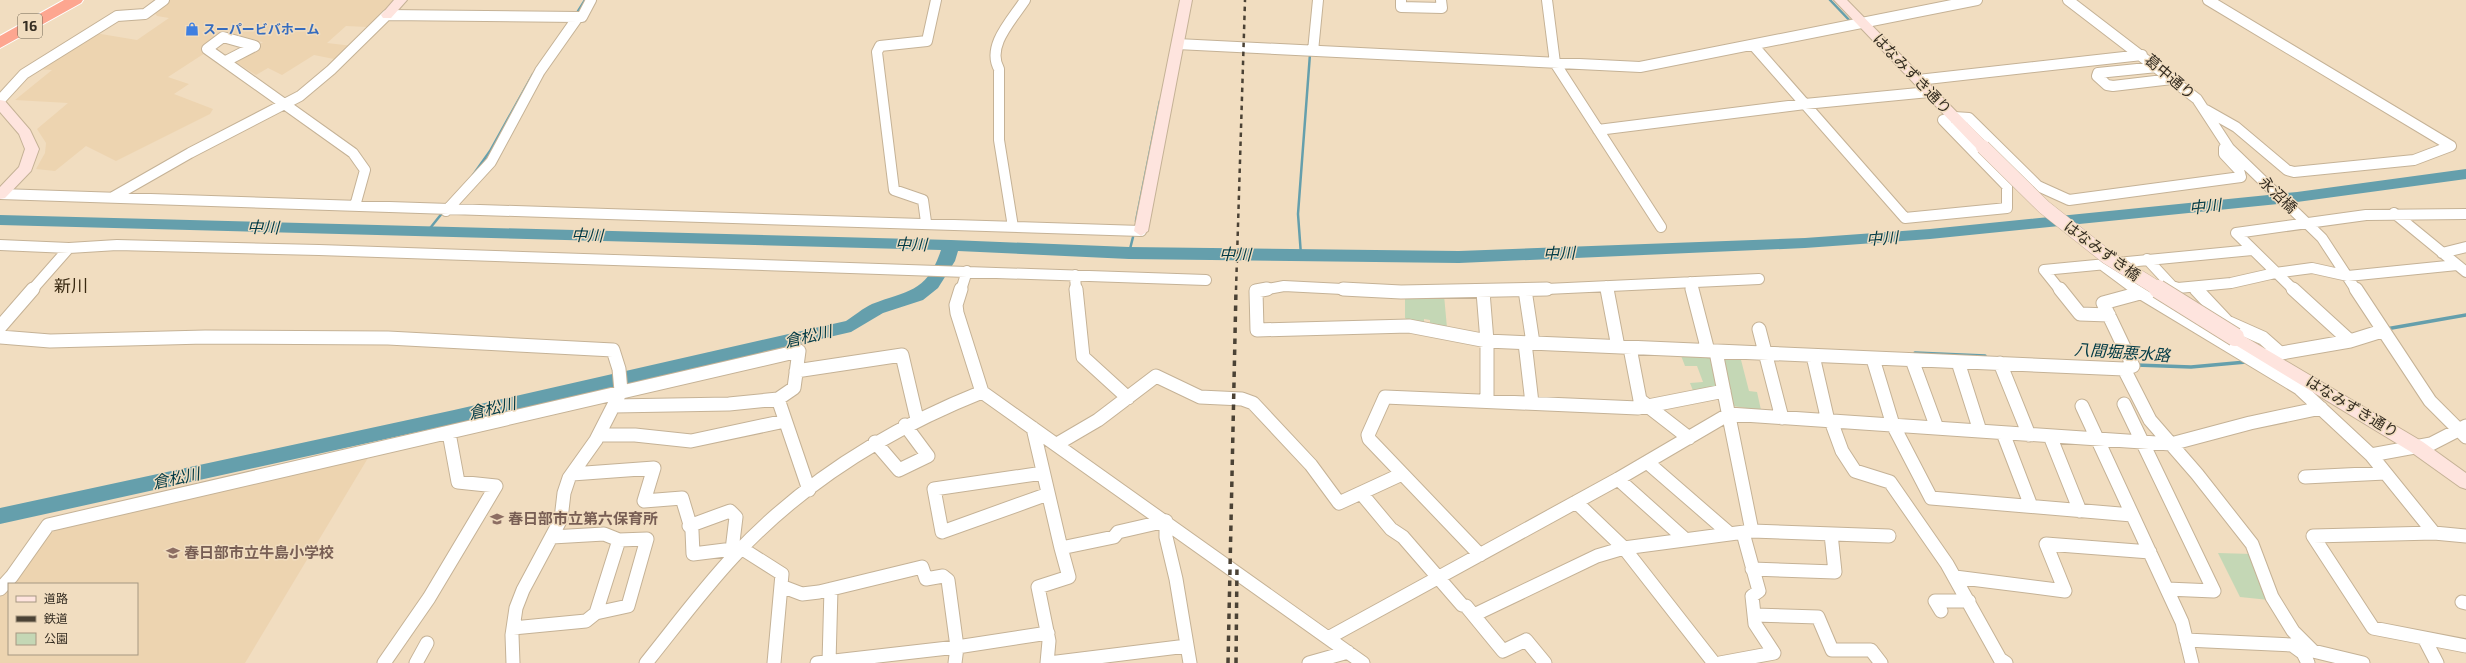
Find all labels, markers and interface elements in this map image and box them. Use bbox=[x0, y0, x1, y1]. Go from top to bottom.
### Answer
road number: 16 bbox=[18, 14, 42, 38]
shop icon: スーパービバホーム bbox=[184, 21, 200, 37]
place label: スーパービバホーム bbox=[203, 21, 319, 37]
street label: はなみずき通り bbox=[1870, 29, 1956, 117]
street label: 葛中通り bbox=[2142, 50, 2199, 102]
street label: 永沼橋 bbox=[2256, 172, 2301, 216]
water label: 中川 bbox=[2188, 194, 2224, 217]
street label: はなみずき橋 bbox=[2061, 216, 2144, 284]
water label: 中川 bbox=[247, 217, 281, 236]
water label: 中川 bbox=[571, 225, 605, 244]
water label: 中川 bbox=[1865, 227, 1901, 248]
water label: 中川 bbox=[895, 234, 929, 253]
water label: 中川 bbox=[1543, 242, 1577, 263]
water label: 中川 bbox=[1219, 244, 1253, 263]
district label: 新川 bbox=[54, 275, 88, 295]
water label: 倉松川 bbox=[782, 320, 835, 350]
water label: 八間堀悪水路 bbox=[2073, 339, 2173, 364]
street label: はなみずき通り bbox=[2303, 371, 2402, 441]
water label: 倉松川 bbox=[466, 392, 519, 422]
water label: 倉松川 bbox=[150, 463, 203, 492]
place label: 春日部市立第六保育所 bbox=[508, 509, 658, 527]
school or university icon: 春日部市立第六保育所 bbox=[489, 511, 505, 527]
place label: 春日部市立牛島小学校 bbox=[184, 543, 334, 561]
school or university icon: 春日部市立牛島小学校 bbox=[165, 545, 181, 561]
legend bbox=[8, 583, 138, 655]
text: 道路 bbox=[44, 591, 68, 605]
text: 鉄道 bbox=[44, 611, 68, 625]
text: 公園 bbox=[44, 631, 68, 645]

